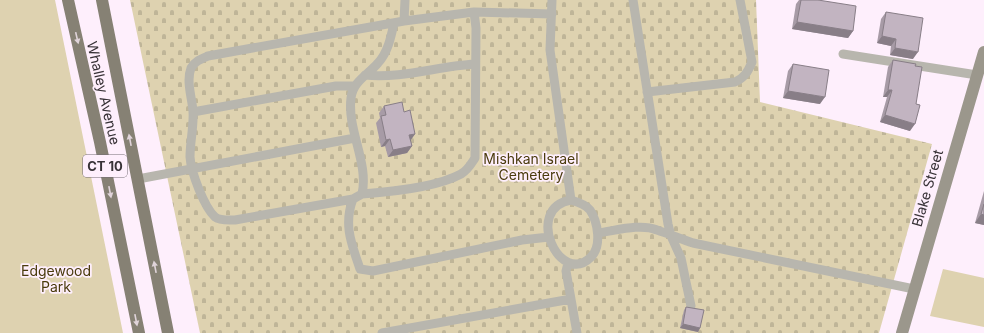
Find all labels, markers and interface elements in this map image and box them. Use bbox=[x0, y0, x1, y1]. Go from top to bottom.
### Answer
one-way arrow bbox=[74, 32, 80, 44]
street label: Whalley Avenue bbox=[84, 40, 124, 146]
one-way arrow bbox=[127, 134, 133, 146]
street label: Blake Street bbox=[908, 147, 946, 229]
park label: Mishkan Israel Cemetery bbox=[483, 150, 579, 183]
road number: CT 10 bbox=[83, 155, 127, 177]
one-way arrow bbox=[107, 186, 113, 199]
one-way arrow bbox=[152, 261, 158, 273]
park label: Edgewood Park bbox=[21, 262, 91, 295]
one-way arrow bbox=[133, 314, 139, 326]

